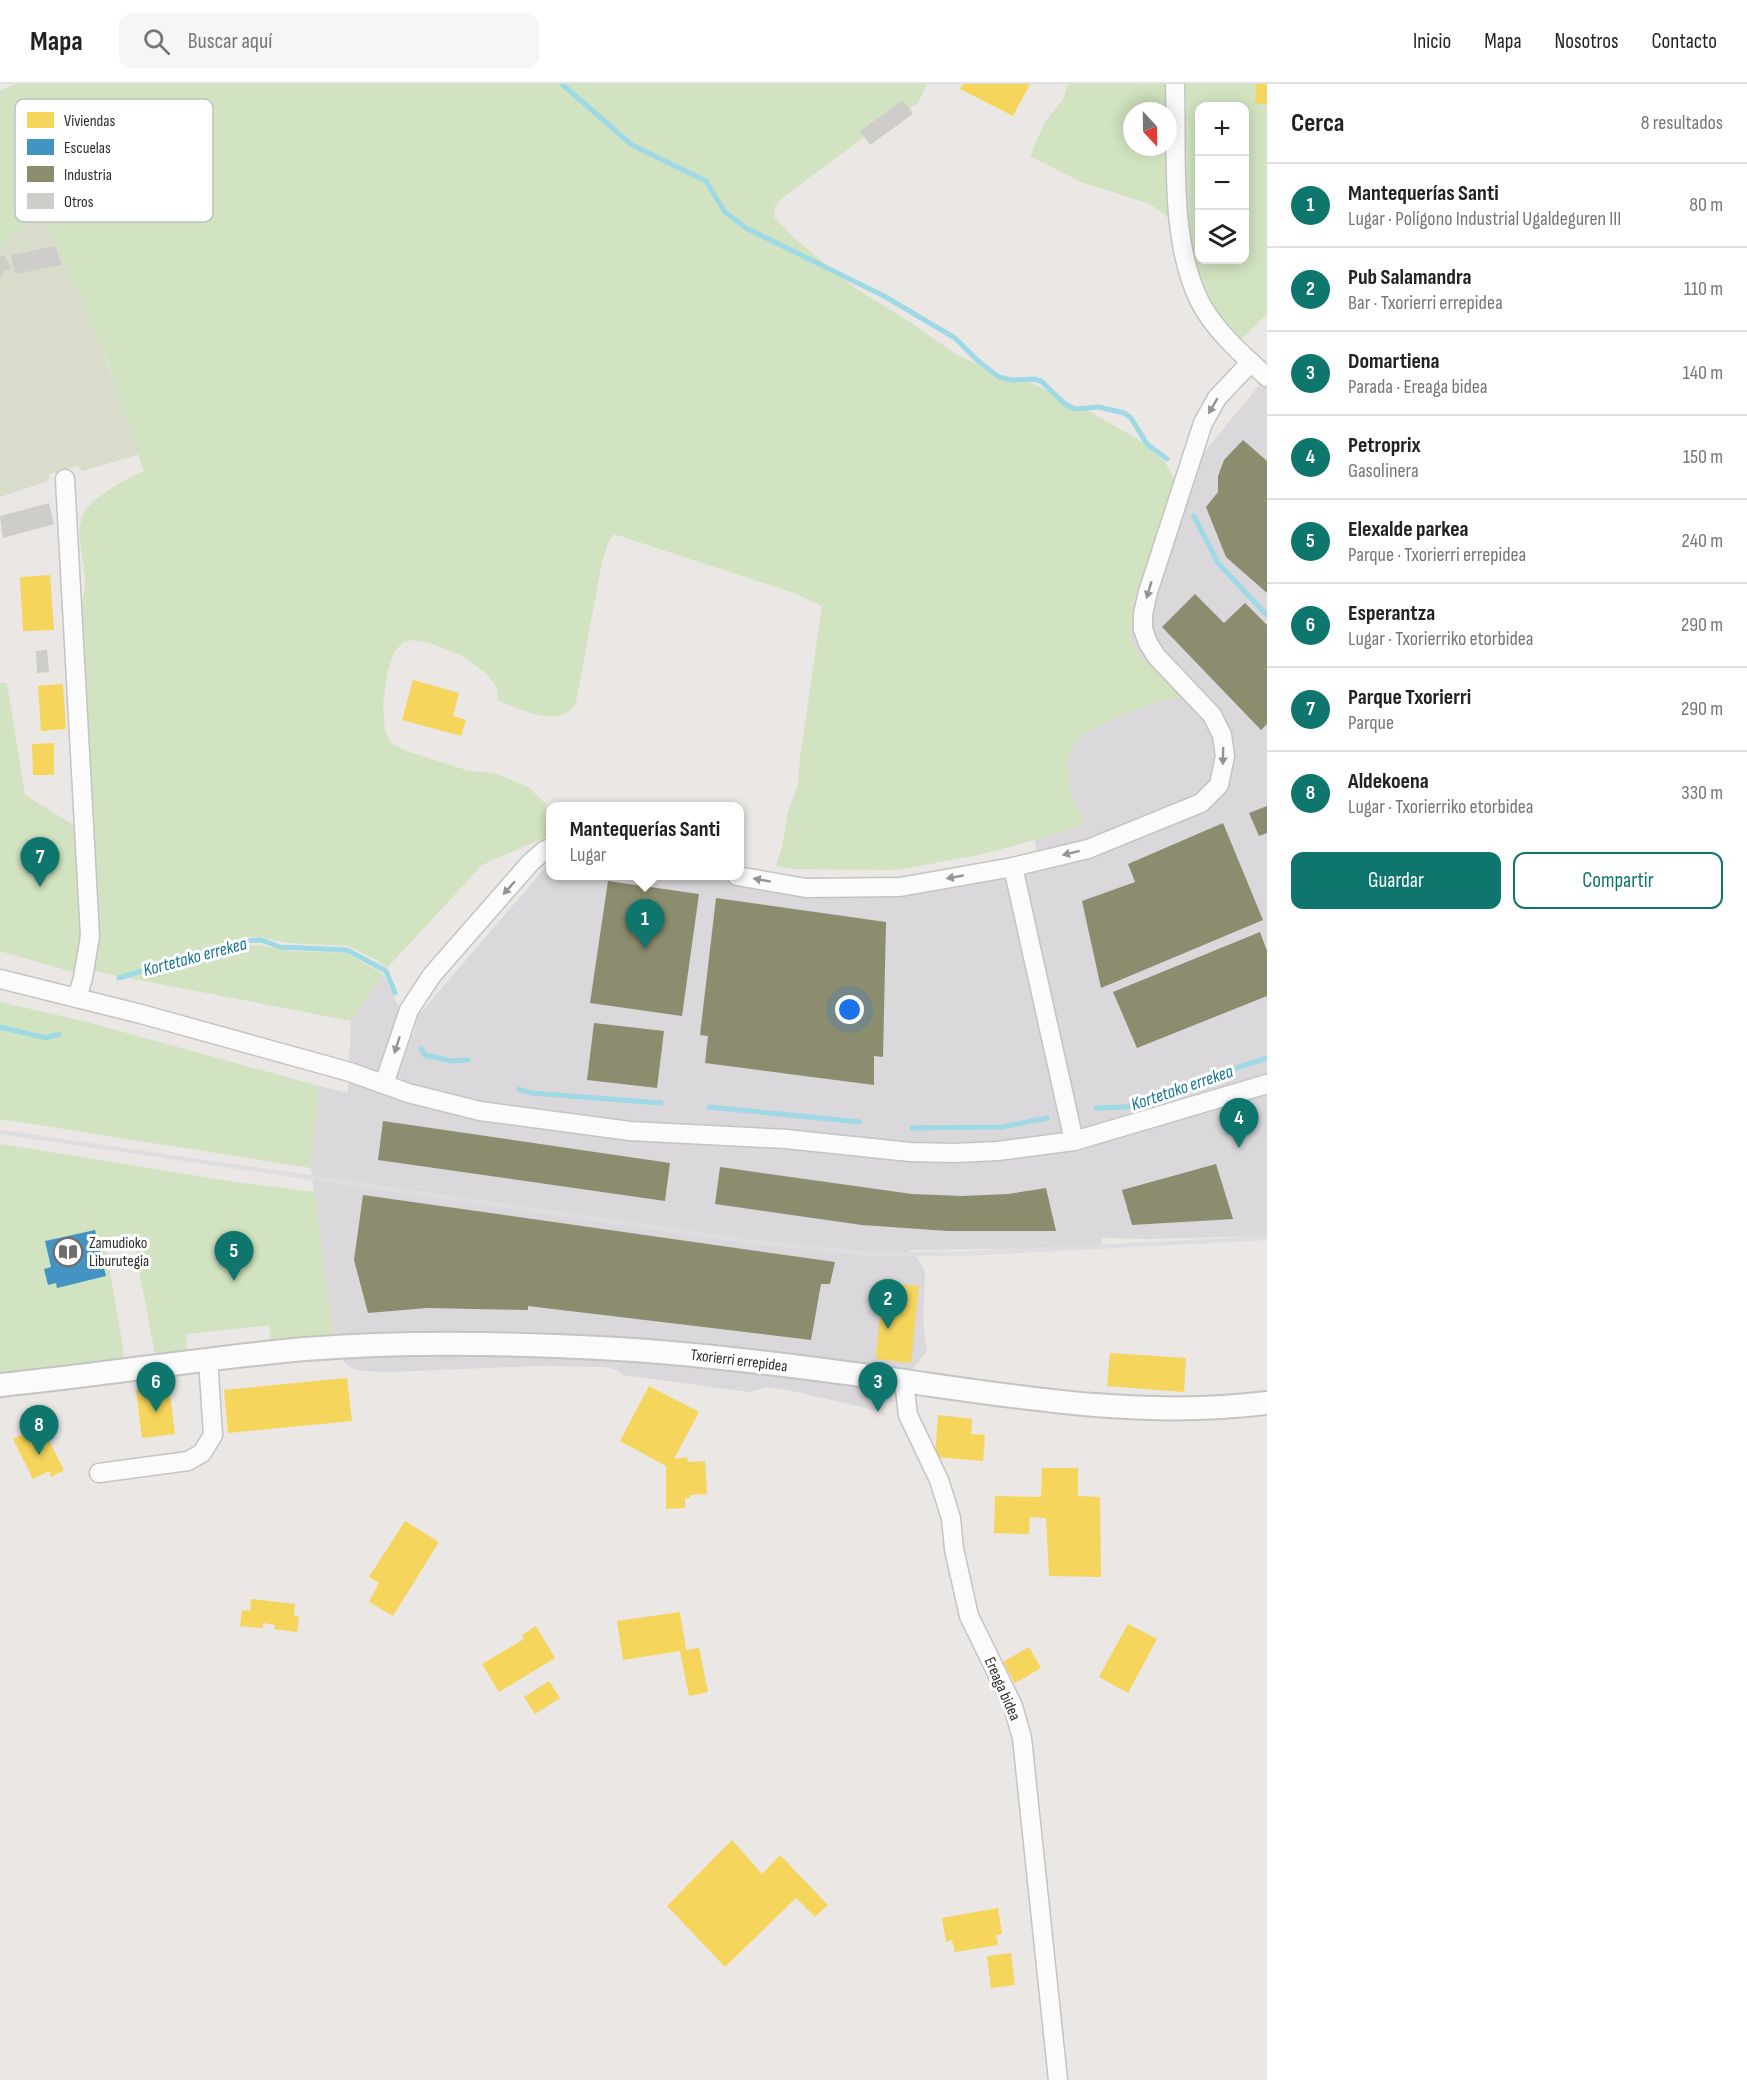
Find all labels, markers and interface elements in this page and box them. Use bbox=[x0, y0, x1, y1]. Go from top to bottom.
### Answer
search box bbox=[119, 14, 539, 68]
text: Mapa bbox=[30, 25, 83, 58]
icon: search bbox=[140, 25, 173, 58]
text: Buscar aquí bbox=[188, 28, 272, 55]
text: Inicio bbox=[1413, 29, 1451, 54]
text: Mapa bbox=[1484, 29, 1522, 54]
text: Nosotros bbox=[1555, 29, 1619, 54]
text: Contacto bbox=[1652, 29, 1717, 54]
legend bbox=[15, 99, 213, 222]
north arrow bbox=[1123, 102, 1177, 156]
map controls bbox=[1195, 102, 1249, 264]
button: + bbox=[1195, 102, 1249, 156]
text: Cerca bbox=[1291, 108, 1344, 139]
text: 8 resultados bbox=[1641, 111, 1723, 135]
text: Viviendas bbox=[64, 112, 115, 131]
text: Escuelas bbox=[64, 139, 111, 158]
button: − bbox=[1195, 156, 1249, 210]
text: Industria bbox=[64, 166, 112, 185]
text: Mantequerías Santi bbox=[1348, 180, 1499, 207]
text: Otros bbox=[64, 193, 94, 212]
text: 1 bbox=[1307, 193, 1314, 217]
text: 80 m bbox=[1689, 193, 1723, 217]
text: Lugar · Polígono Industrial Ugaldeguren III bbox=[1348, 207, 1621, 231]
button: layers bbox=[1195, 210, 1249, 264]
text: Pub Salamandra bbox=[1348, 264, 1471, 291]
text: 2 bbox=[1306, 277, 1315, 301]
text: 110 m bbox=[1684, 277, 1723, 301]
text: Bar · Txorierri errepidea bbox=[1348, 291, 1503, 315]
text: Domartiena bbox=[1348, 348, 1440, 375]
text: 3 bbox=[1306, 361, 1315, 385]
text: 140 m bbox=[1683, 361, 1723, 385]
text: Parada · Ereaga bidea bbox=[1348, 375, 1487, 399]
one-way arrow bbox=[1207, 398, 1218, 414]
text: Petroprix bbox=[1348, 432, 1421, 459]
text: 4 bbox=[1306, 445, 1315, 469]
text: 150 m bbox=[1683, 445, 1723, 469]
text: Gasolinera bbox=[1348, 459, 1419, 483]
text: Elexalde parkea bbox=[1348, 516, 1469, 543]
text: 5 bbox=[1306, 529, 1315, 553]
text: 240 m bbox=[1682, 529, 1723, 553]
text: Parque · Txorierri errepidea bbox=[1348, 543, 1526, 567]
one-way arrow bbox=[1144, 581, 1153, 599]
text: Esperantza bbox=[1348, 600, 1435, 627]
text: 6 bbox=[1306, 613, 1315, 637]
text: 290 m bbox=[1681, 613, 1723, 637]
text: Lugar · Txorierriko etorbidea bbox=[1348, 627, 1534, 651]
text: Parque Txorierri bbox=[1348, 684, 1471, 711]
text: 7 bbox=[1306, 697, 1315, 721]
text: 290 m bbox=[1681, 697, 1723, 721]
text: Parque bbox=[1348, 711, 1394, 735]
one-way arrow bbox=[1218, 747, 1228, 766]
text: Aldekoena bbox=[1348, 768, 1429, 795]
text: 8 bbox=[1306, 781, 1315, 805]
text: 330 m bbox=[1681, 781, 1723, 805]
text: Lugar · Txorierriko etorbidea bbox=[1348, 795, 1534, 819]
popup bbox=[546, 802, 744, 880]
text: Mantequerías Santi bbox=[570, 816, 720, 843]
pin: 7 bbox=[20, 838, 60, 887]
text: Lugar bbox=[570, 843, 607, 867]
one-way arrow bbox=[1061, 848, 1080, 858]
button: Guardar bbox=[1291, 852, 1501, 909]
button: Compartir bbox=[1513, 852, 1723, 909]
one-way arrow bbox=[945, 873, 964, 882]
one-way arrow bbox=[752, 875, 771, 884]
one-way arrow bbox=[503, 880, 516, 895]
pin: 1 bbox=[626, 900, 664, 949]
water label: Kortetako errekea bbox=[141, 933, 250, 981]
your location bbox=[835, 995, 864, 1024]
one-way arrow bbox=[392, 1036, 402, 1054]
water label: Kortetako errekea bbox=[1128, 1061, 1236, 1115]
pin: 4 bbox=[1220, 1098, 1258, 1148]
pin: 5 bbox=[214, 1232, 254, 1281]
place label: Zamudioko Liburutegia bbox=[89, 1234, 149, 1271]
library icon: Zamudioko Liburutegia bbox=[52, 1236, 84, 1268]
pin: 2 bbox=[868, 1280, 908, 1329]
street label: Txorierri errepidea bbox=[689, 1346, 789, 1376]
pin: 6 bbox=[136, 1362, 176, 1412]
pin: 3 bbox=[858, 1362, 898, 1412]
pin: 8 bbox=[20, 1406, 58, 1455]
street label: Ereaga bidea bbox=[980, 1654, 1024, 1724]

